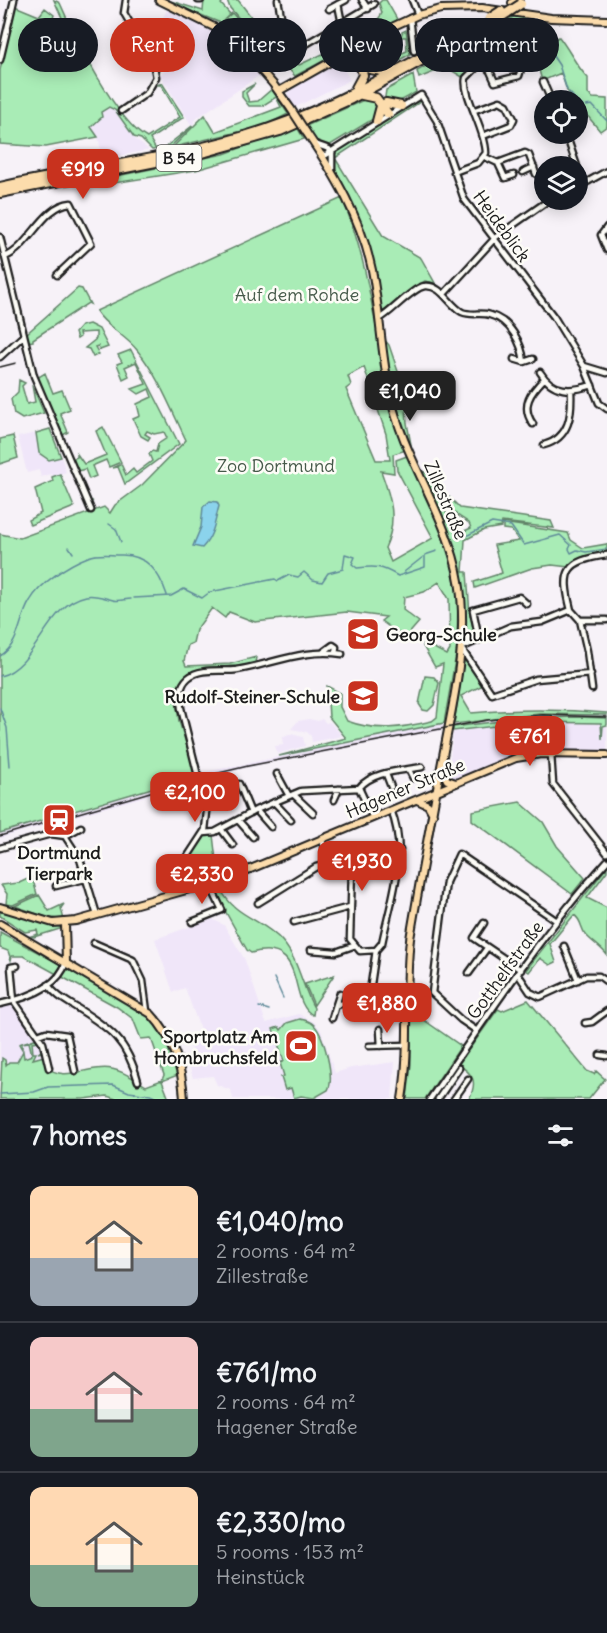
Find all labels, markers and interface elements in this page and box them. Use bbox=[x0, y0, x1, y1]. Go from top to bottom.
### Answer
chip: Buy bbox=[18, 18, 98, 72]
chip: Rent bbox=[110, 18, 195, 72]
chip: Filters bbox=[207, 18, 307, 72]
chip: New bbox=[319, 18, 403, 72]
chip: Apartment bbox=[415, 18, 559, 72]
map controls bbox=[534, 90, 588, 210]
button: locate bbox=[534, 90, 588, 144]
road number: B 54 bbox=[156, 145, 201, 171]
pin: €919 bbox=[47, 149, 119, 200]
text: €919 bbox=[61, 156, 105, 181]
button: layers bbox=[534, 156, 588, 210]
street label: Heideblick bbox=[468, 186, 536, 266]
park label: Auf dem Rohde bbox=[235, 283, 359, 306]
pin: €1,040 bbox=[361, 371, 459, 422]
text: €1,040 bbox=[379, 378, 441, 403]
park label: Zoo Dortmund bbox=[217, 454, 335, 477]
street label: Zillestraße bbox=[419, 457, 473, 543]
school or university icon: Georg-Schule bbox=[345, 616, 381, 652]
place label: Georg-Schule bbox=[386, 623, 497, 646]
school or university icon: Rudolf-Steiner-Schule bbox=[345, 678, 381, 714]
place label: Rudolf-Steiner-Schule bbox=[164, 685, 340, 708]
pin: €761 bbox=[494, 716, 566, 767]
text: €761 bbox=[509, 723, 551, 748]
street label: Hagener Straße bbox=[342, 753, 468, 823]
pin: €2,100 bbox=[146, 772, 244, 823]
text: €2,100 bbox=[164, 779, 226, 804]
station icon: Dortmund Tierpark bbox=[41, 802, 77, 838]
place label: Dortmund Tierpark bbox=[17, 841, 101, 885]
pin: €1,930 bbox=[313, 841, 411, 892]
text: €1,930 bbox=[332, 848, 392, 873]
pin: €2,330 bbox=[153, 854, 251, 905]
text: €2,330 bbox=[170, 861, 234, 886]
street label: Gotthelfstraße bbox=[462, 916, 548, 1024]
pin: €1,880 bbox=[338, 983, 436, 1034]
text: €1,880 bbox=[357, 990, 417, 1015]
place label: Sportplatz Am Hombruchsfeld bbox=[154, 1025, 278, 1069]
sports icon: Sportplatz Am Hombruchsfeld bbox=[283, 1028, 319, 1064]
text: 7 homes bbox=[30, 1119, 127, 1152]
icon: filters bbox=[544, 1119, 577, 1152]
text: €1,040/mo bbox=[216, 1205, 344, 1238]
icon: home bbox=[78, 1210, 150, 1282]
text: 2 rooms · 64 m² bbox=[216, 1238, 356, 1263]
text: Zillestraße bbox=[216, 1263, 308, 1288]
text: €761/mo bbox=[216, 1356, 317, 1389]
icon: home bbox=[78, 1361, 150, 1433]
text: 2 rooms · 64 m² bbox=[216, 1389, 356, 1414]
text: Hagener Straße bbox=[216, 1414, 357, 1439]
text: €2,330/mo bbox=[216, 1506, 345, 1539]
icon: home bbox=[78, 1511, 150, 1583]
text: 5 rooms · 153 m² bbox=[216, 1539, 364, 1564]
text: Heinstück bbox=[216, 1564, 305, 1589]

